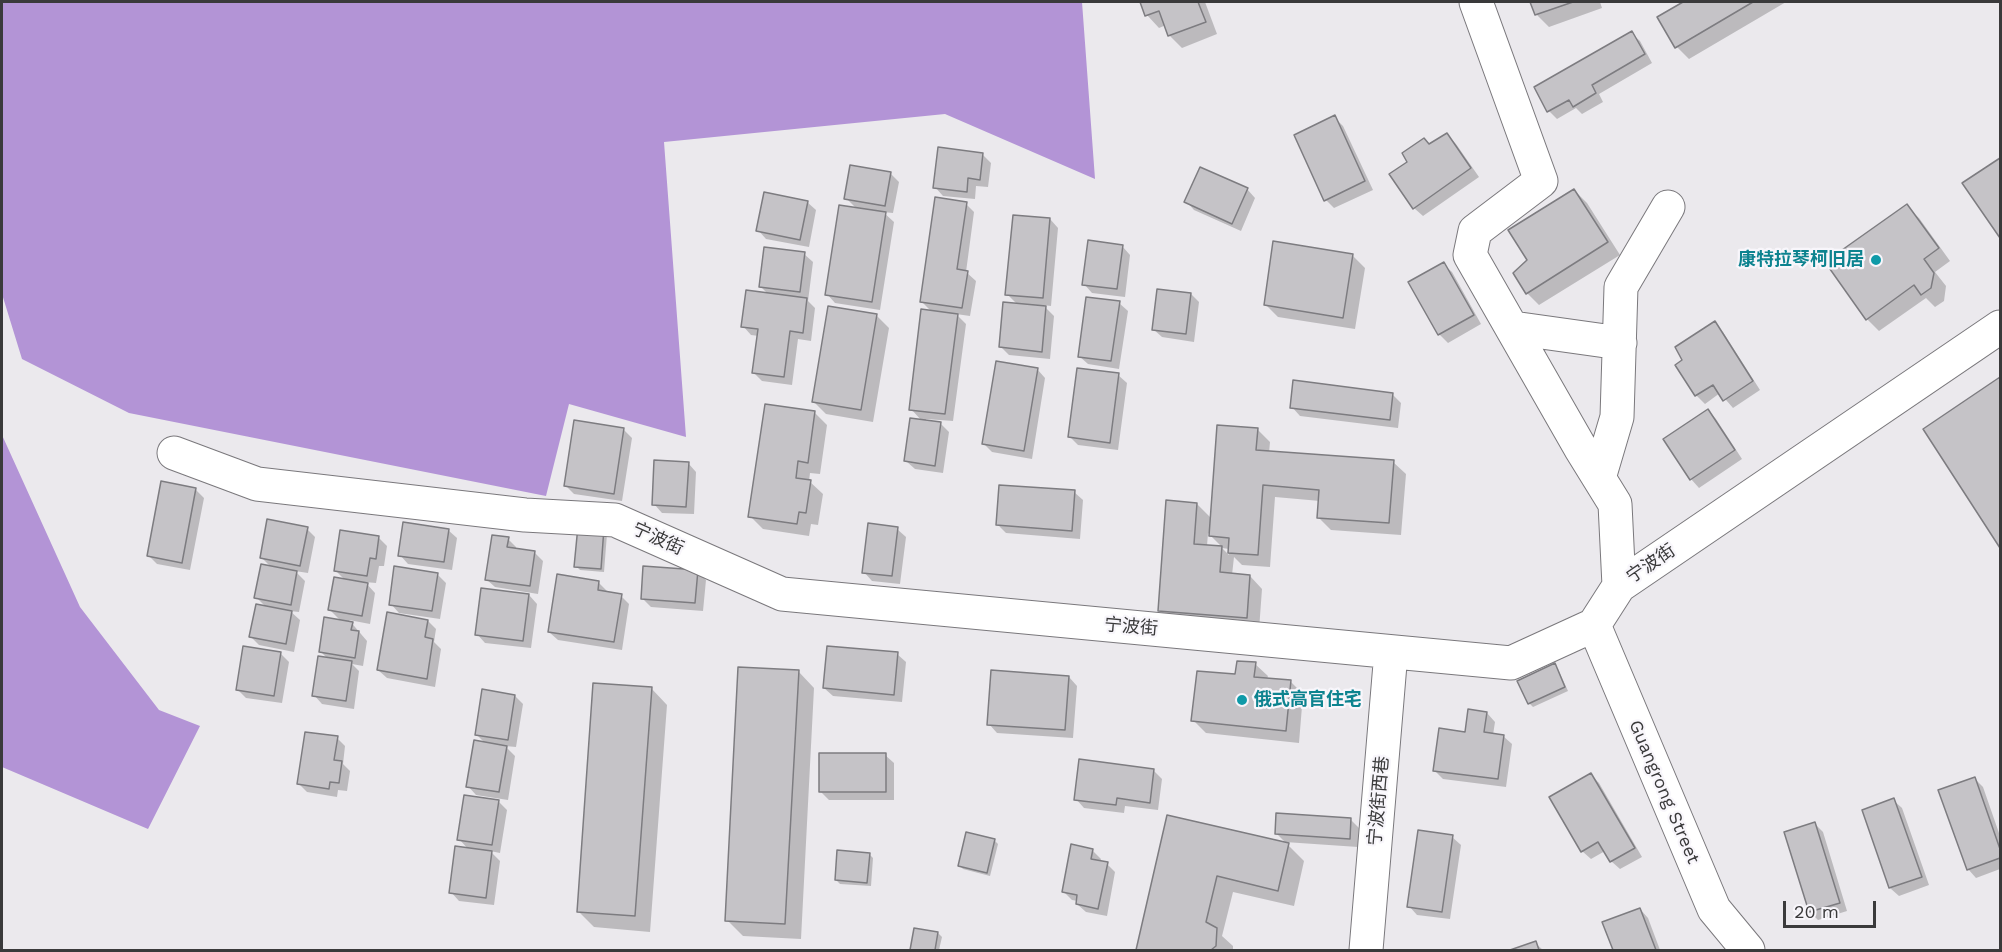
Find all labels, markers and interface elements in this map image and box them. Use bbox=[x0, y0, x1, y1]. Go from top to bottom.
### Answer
place label: 康特拉琴柯旧居 bbox=[1738, 249, 1864, 271]
marker: 康特拉琴柯旧居 bbox=[1869, 253, 1883, 267]
street label: 宁波街 bbox=[629, 518, 687, 560]
street label: 宁波街 bbox=[1623, 540, 1679, 588]
street label: 宁波街 bbox=[1103, 614, 1159, 640]
place label: 俄式高官住宅 bbox=[1254, 689, 1362, 711]
marker: 俄式高官住宅 bbox=[1235, 693, 1249, 707]
street label: Guangrong Street bbox=[1624, 717, 1704, 867]
street label: 宁波街西巷 bbox=[1364, 755, 1394, 847]
scale bar bbox=[1786, 889, 1879, 927]
text: 20 m bbox=[1794, 901, 1839, 922]

